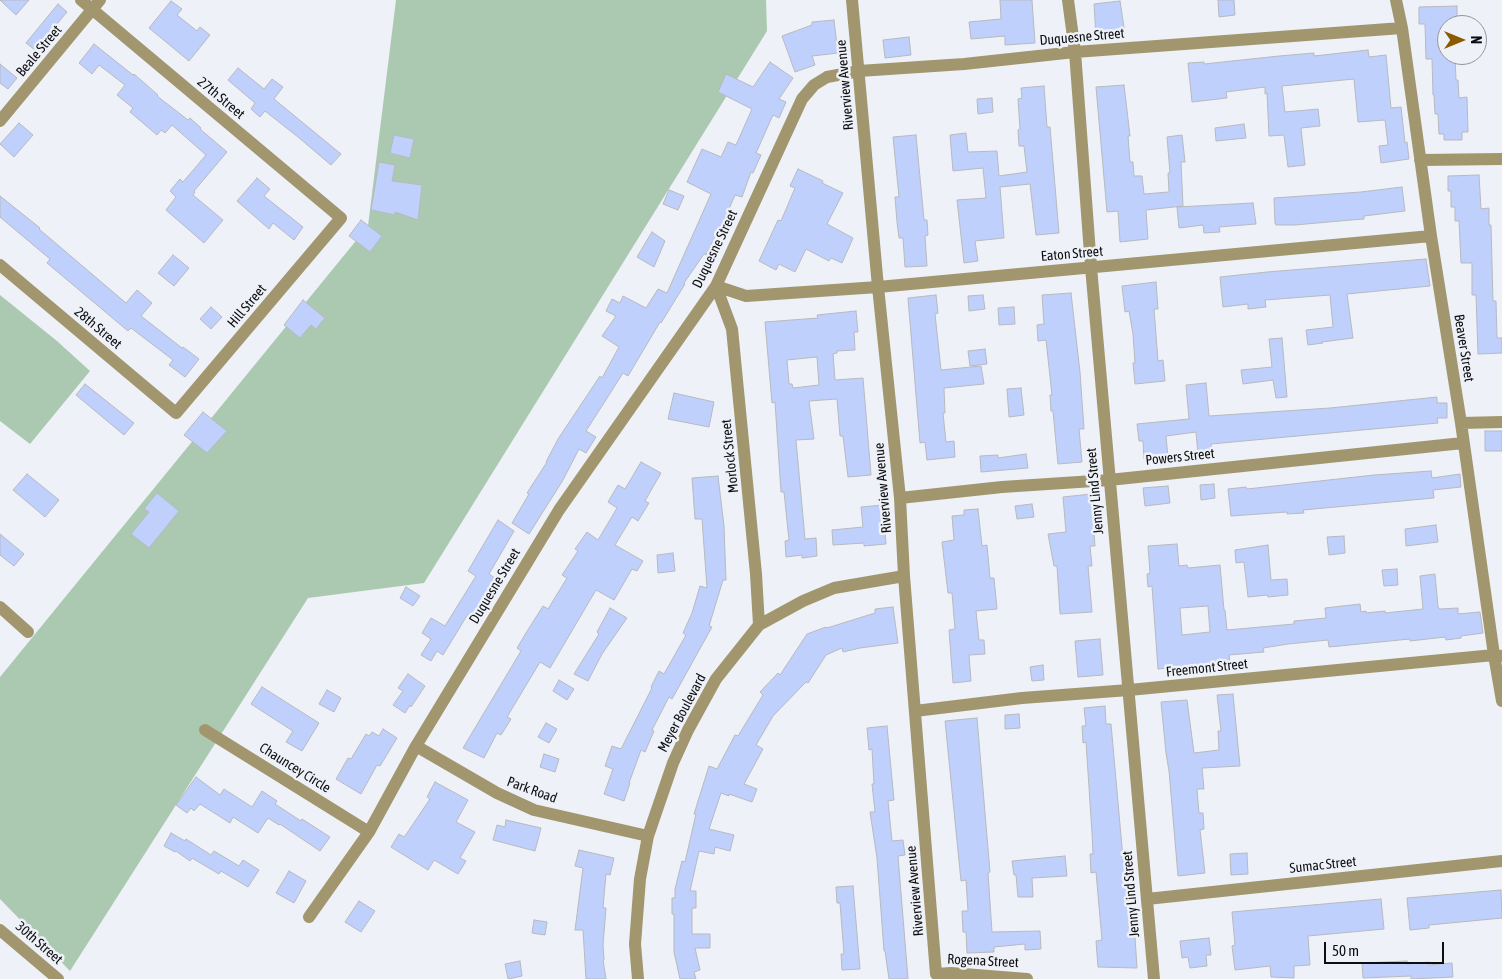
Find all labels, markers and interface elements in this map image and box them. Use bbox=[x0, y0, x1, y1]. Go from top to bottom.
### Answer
north arrow bbox=[1437, 15, 1487, 65]
street label: Beale Street bbox=[13, 22, 65, 80]
street label: Duquesne Street bbox=[1039, 25, 1125, 49]
text: N bbox=[1468, 36, 1484, 44]
street label: Riverview Avenue bbox=[833, 39, 857, 131]
street label: 27th Street bbox=[194, 73, 248, 123]
street label: Duquesne Street bbox=[689, 207, 741, 291]
street label: Eaton Street bbox=[1040, 243, 1104, 265]
street label: Hill Street bbox=[224, 281, 270, 331]
street label: 28th Street bbox=[71, 303, 125, 353]
street label: Beaver Street bbox=[1450, 313, 1478, 383]
street label: Morlock Street bbox=[718, 418, 742, 494]
street label: Riverview Avenue bbox=[871, 442, 895, 534]
street label: Powers Street bbox=[1145, 445, 1215, 469]
street label: Jenny Lind Street bbox=[1083, 447, 1107, 535]
street label: Duquesne Street bbox=[466, 545, 524, 627]
street label: Freemont Street bbox=[1165, 655, 1249, 681]
street label: Meyer Boulevard bbox=[654, 671, 710, 755]
street label: Chauncey Circle bbox=[256, 739, 334, 797]
street label: Park Road bbox=[505, 773, 559, 807]
street label: Riverview Avenue bbox=[903, 845, 927, 937]
street label: Jenny Lind Street bbox=[1119, 850, 1143, 938]
street label: Sumac Street bbox=[1289, 853, 1357, 877]
street label: 30th Street bbox=[12, 918, 66, 968]
scale bar bbox=[1327, 932, 1447, 964]
text: 50 m bbox=[1332, 942, 1359, 959]
street label: Rogena Street bbox=[947, 951, 1019, 971]

